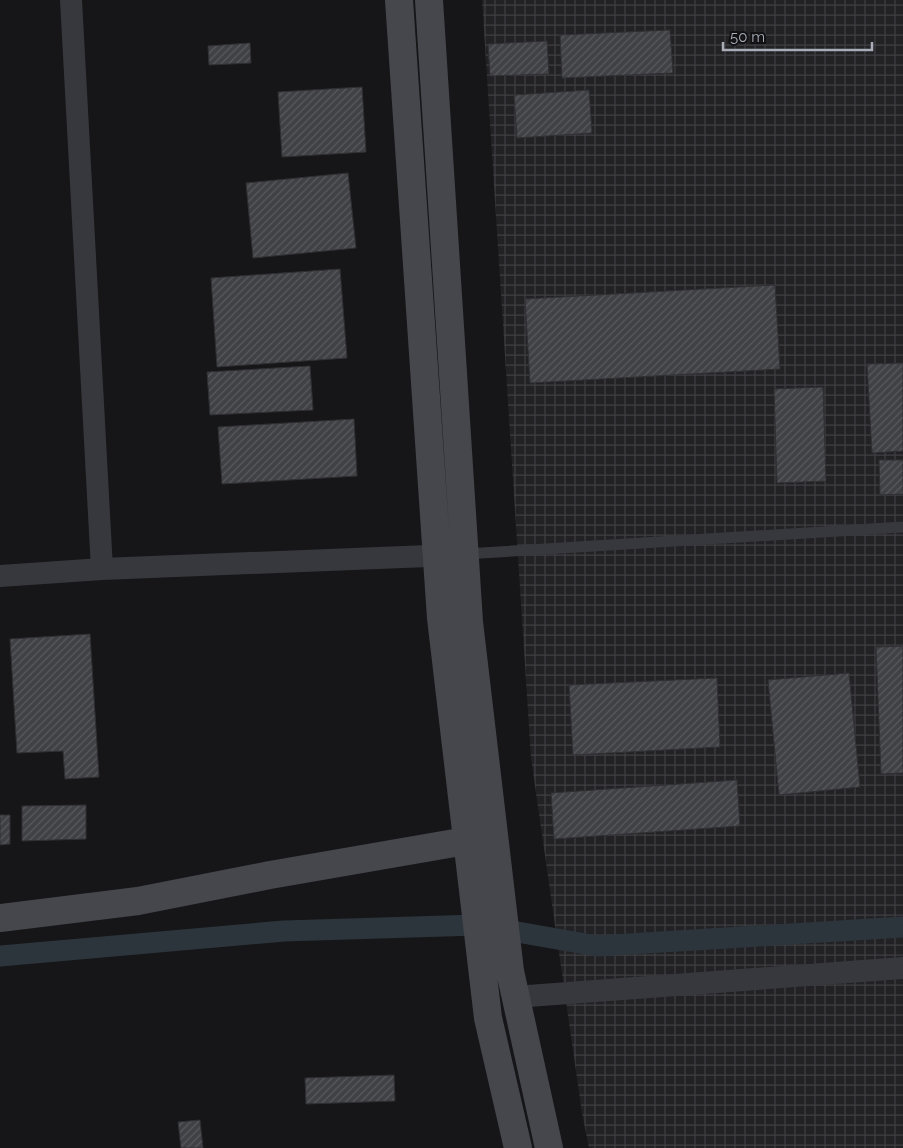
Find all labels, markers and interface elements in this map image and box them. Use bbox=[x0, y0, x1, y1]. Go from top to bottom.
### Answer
scale bar bbox=[723, 20, 872, 52]
text: 50 m bbox=[730, 28, 765, 46]

